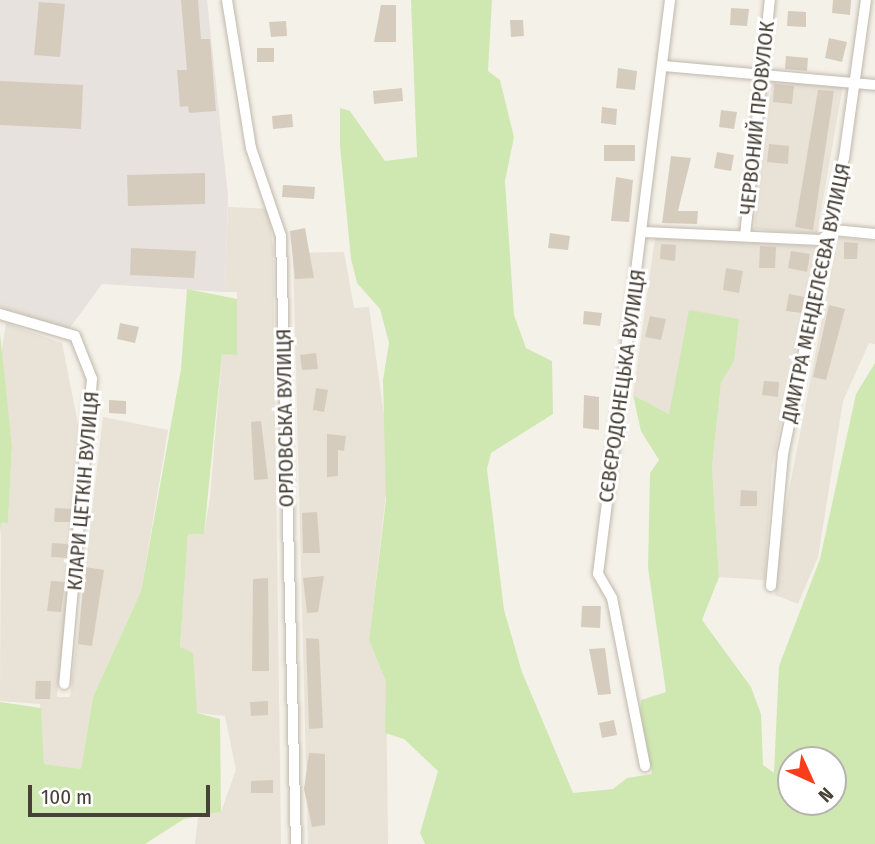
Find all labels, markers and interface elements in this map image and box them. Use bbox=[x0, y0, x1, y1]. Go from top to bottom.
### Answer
street label: ЧЕРВОНИЙ ПРОВУЛОК bbox=[734, 20, 780, 216]
street label: ДМИТРА МЕНДЕЛЄЄВА ВУЛИЦЯ bbox=[776, 161, 856, 425]
street label: СЄВЄРОДОНЕЦЬКА ВУЛИЦЯ bbox=[593, 268, 651, 504]
street label: ОРЛОВСЬКА ВУЛИЦЯ bbox=[271, 328, 299, 508]
street label: КЛАРИ ЦЕТКІН ВУЛИЦЯ bbox=[62, 390, 104, 592]
north arrow bbox=[777, 746, 847, 816]
scale bar bbox=[32, 770, 214, 814]
text: N bbox=[814, 783, 838, 807]
text: 100 m bbox=[41, 784, 92, 810]

